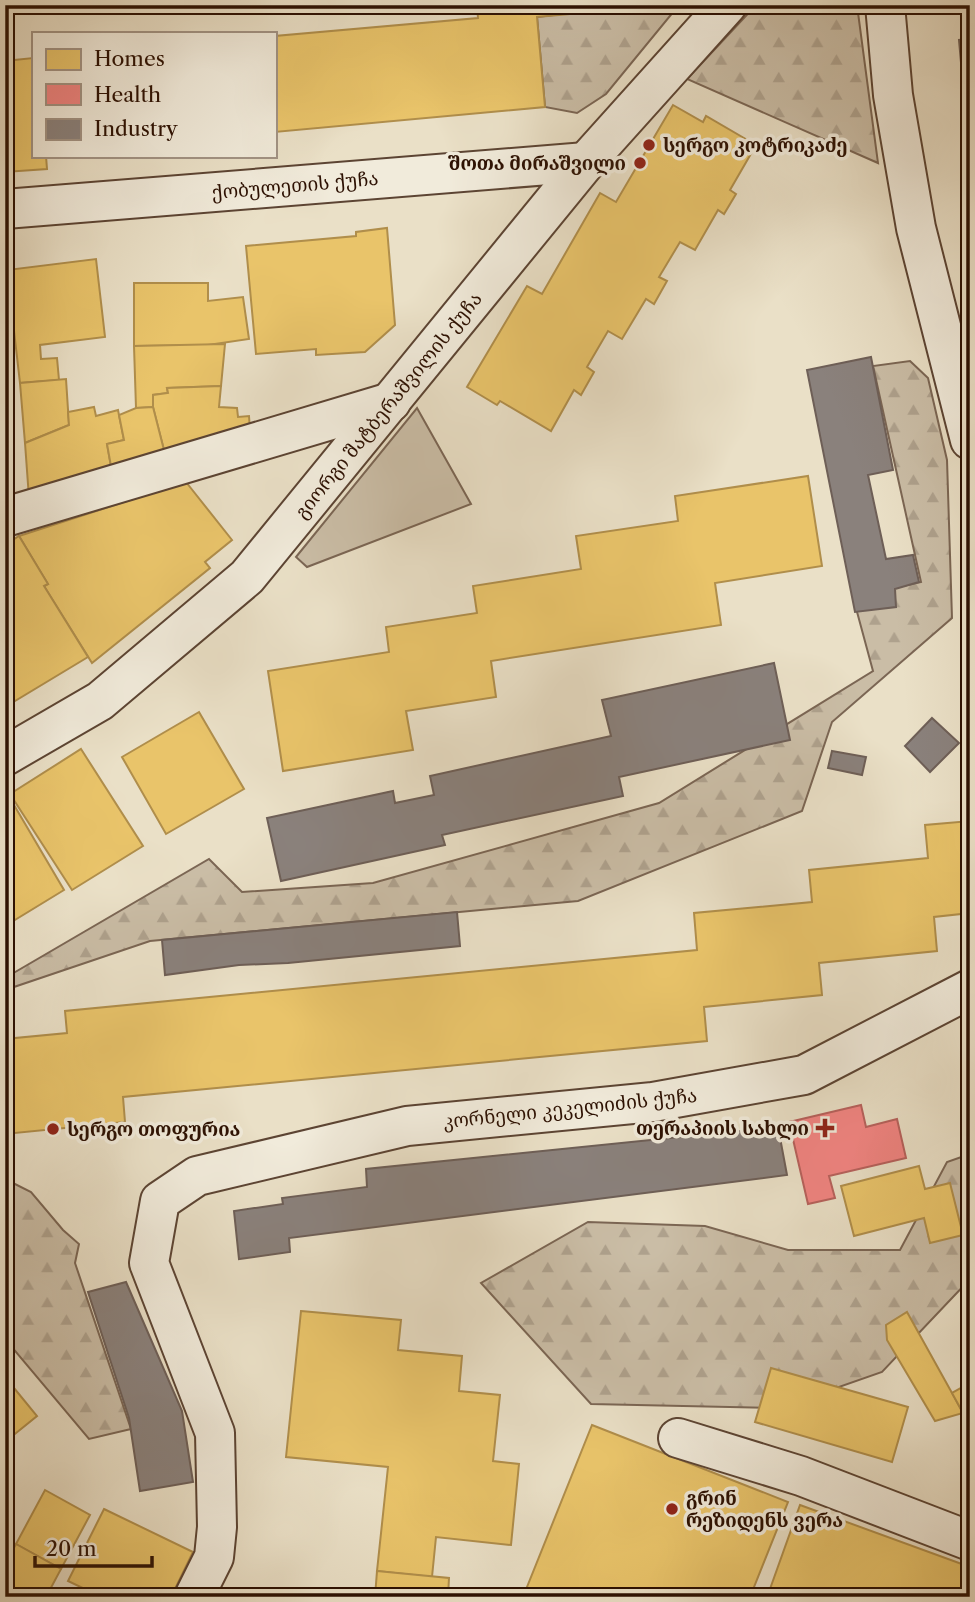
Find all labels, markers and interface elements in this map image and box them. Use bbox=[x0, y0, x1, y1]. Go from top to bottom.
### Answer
legend bbox=[32, 32, 276, 158]
text: Homes bbox=[94, 46, 165, 71]
text: Health bbox=[94, 82, 161, 107]
text: Industry bbox=[94, 116, 178, 141]
place label: სერგო კოტრიკაძე bbox=[663, 134, 848, 157]
marker: სერგო კოტრიკაძე bbox=[641, 137, 657, 153]
place label: შოთა მირაშვილი bbox=[447, 152, 626, 175]
marker: შოთა მირაშვილი bbox=[632, 155, 648, 171]
street label: ქობულეთის ქუჩა bbox=[211, 167, 379, 204]
street label: გიორგი შატბერაშვილის ქუჩა bbox=[290, 288, 487, 523]
street label: კორნელი კეკელიძის ქუჩა bbox=[442, 1084, 698, 1133]
place label: თერაპიის სახლი bbox=[636, 1117, 809, 1140]
place label: სერგო თოფურია bbox=[67, 1118, 240, 1141]
marker: თერაპიის სახლი bbox=[815, 1118, 835, 1138]
marker: სერგო თოფურია bbox=[45, 1121, 61, 1137]
place label: გრინ რეზიდენს ვერა bbox=[686, 1487, 843, 1532]
marker: გრინ რეზიდენს ვერა bbox=[664, 1501, 680, 1517]
scale bar bbox=[35, 1525, 152, 1569]
text: 20 m bbox=[46, 1536, 97, 1561]

